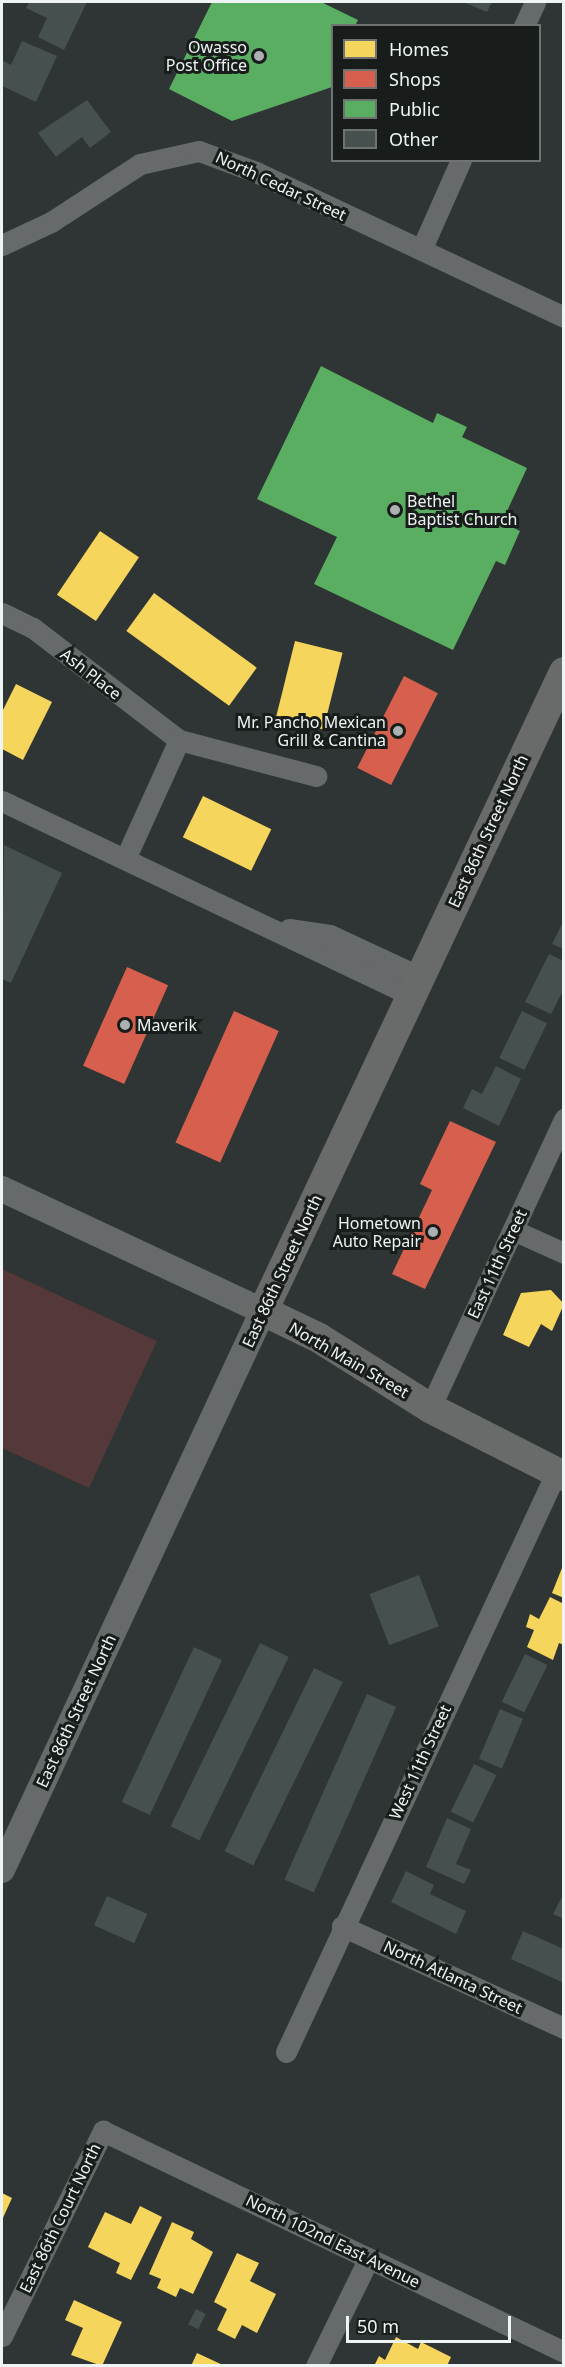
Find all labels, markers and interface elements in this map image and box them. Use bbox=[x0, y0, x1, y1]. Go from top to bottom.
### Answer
legend bbox=[331, 24, 541, 162]
place label: Owasso Post Office bbox=[166, 37, 247, 75]
text: Homes bbox=[389, 37, 449, 61]
marker: Owasso Post Office bbox=[252, 49, 266, 63]
text: Shops bbox=[389, 67, 441, 91]
text: Public bbox=[389, 97, 440, 121]
text: Other bbox=[389, 127, 438, 151]
street label: North Cedar Street bbox=[213, 147, 349, 225]
place label: Bethel Baptist Church bbox=[407, 491, 517, 529]
marker: Bethel Baptist Church bbox=[388, 503, 402, 517]
street label: Ash Place bbox=[57, 644, 125, 704]
place label: Mr. Pancho Mexican Grill & Cantina bbox=[237, 712, 386, 750]
marker: Mr. Pancho Mexican Grill & Cantina bbox=[391, 724, 405, 738]
street label: East 86th Street North bbox=[444, 751, 532, 911]
place label: Maverik bbox=[137, 1015, 197, 1035]
marker: Maverik bbox=[118, 1018, 132, 1032]
street label: East 86th Street North bbox=[238, 1191, 326, 1351]
street label: East 11th Street bbox=[463, 1206, 531, 1322]
place label: Hometown Auto Repair bbox=[333, 1213, 421, 1251]
marker: Hometown Auto Repair bbox=[426, 1225, 440, 1239]
street label: North Main Street bbox=[286, 1318, 412, 1402]
street label: East 86th Street North bbox=[32, 1631, 120, 1791]
street label: West 11th Street bbox=[385, 1702, 455, 1822]
street label: North Atlanta Street bbox=[381, 1936, 525, 2018]
street label: East 86th Court North bbox=[15, 2140, 105, 2296]
street label: North 102nd East Avenue bbox=[243, 2190, 423, 2292]
scale bar bbox=[349, 2304, 514, 2342]
text: 50 m bbox=[357, 2314, 399, 2338]

